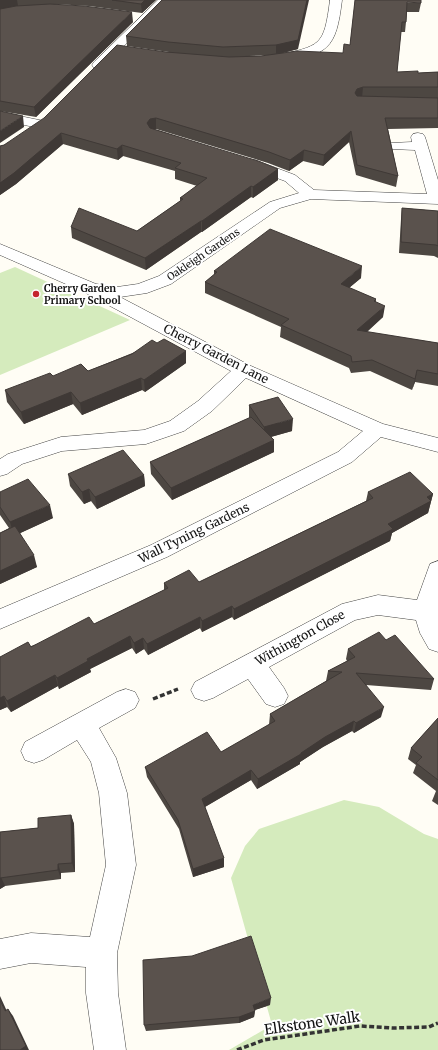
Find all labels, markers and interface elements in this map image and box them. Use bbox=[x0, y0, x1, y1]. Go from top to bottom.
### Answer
street label: Oakleigh Gardens bbox=[164, 225, 242, 284]
place label: Cherry Garden Primary School bbox=[44, 282, 121, 307]
marker: Cherry Garden Primary School bbox=[31, 289, 41, 299]
street label: Cherry Garden Lane bbox=[161, 321, 271, 387]
street label: Wall Tyning Gardens bbox=[135, 499, 252, 566]
street label: Withington Close bbox=[251, 607, 347, 669]
street label: Elkstone Walk bbox=[263, 1007, 361, 1039]

